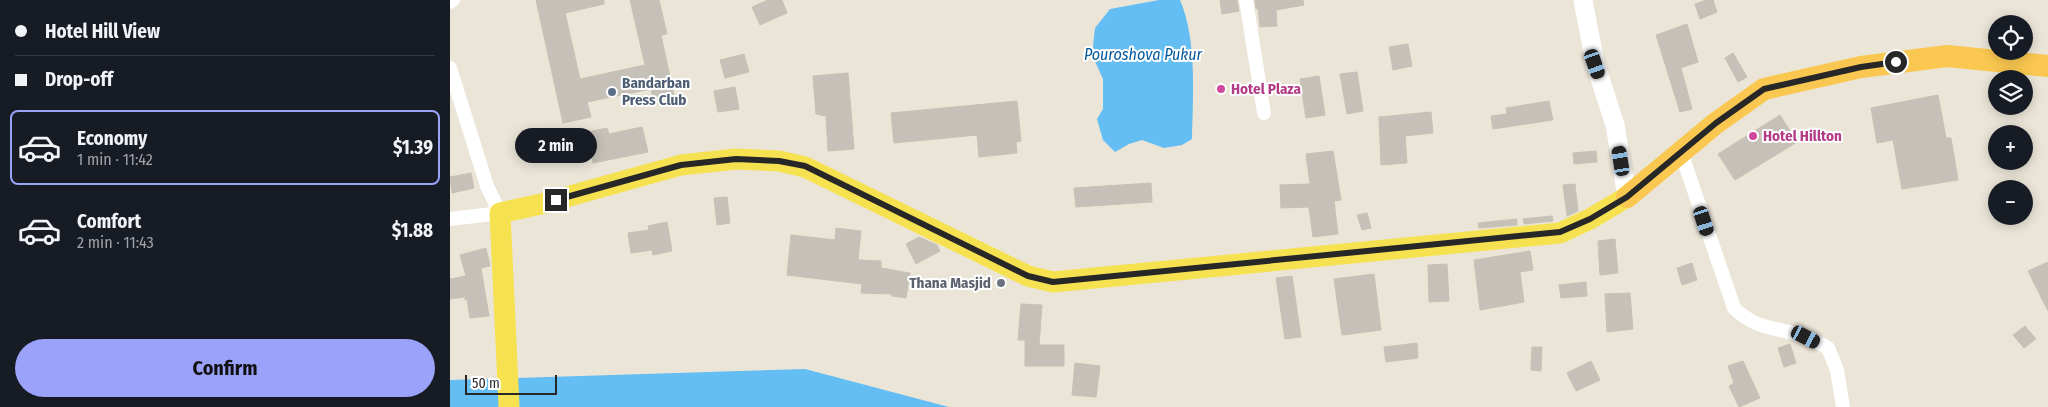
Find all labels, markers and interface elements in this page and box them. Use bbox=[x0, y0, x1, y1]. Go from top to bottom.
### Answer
map controls bbox=[1988, 15, 2033, 225]
button: locate bbox=[1988, 15, 2033, 60]
text: Hotel Hill View bbox=[45, 20, 160, 43]
water label: Pouroshova Pukur bbox=[1084, 45, 1203, 64]
car bbox=[1583, 47, 1606, 81]
route start bbox=[1885, 51, 1907, 73]
text: Drop-off bbox=[45, 68, 113, 91]
button: layers bbox=[1988, 70, 2033, 115]
place label: Bandarban Press Club bbox=[622, 74, 690, 109]
place label: Hotel Plaza bbox=[1231, 80, 1301, 98]
marker: Hotel Plaza bbox=[1215, 83, 1227, 95]
marker: Bandarban Press Club bbox=[606, 86, 618, 98]
icon: car bbox=[17, 125, 62, 170]
button: + bbox=[1988, 125, 2033, 170]
text: Economy bbox=[77, 127, 147, 150]
place label: Hotel Hillton bbox=[1763, 127, 1842, 145]
callout: 2 min bbox=[515, 128, 597, 162]
marker: Hotel Hillton bbox=[1747, 130, 1759, 142]
text: $1.39 bbox=[393, 136, 433, 159]
text: 2 min bbox=[538, 136, 574, 155]
car bbox=[1611, 145, 1630, 177]
text: 1 min · 11:42 bbox=[77, 150, 153, 169]
button: − bbox=[1988, 180, 2033, 225]
route end bbox=[545, 189, 567, 211]
car bbox=[1692, 204, 1715, 238]
icon: car bbox=[17, 208, 62, 253]
text: Comfort bbox=[77, 210, 141, 233]
text: $1.88 bbox=[392, 219, 433, 242]
text: 2 min · 11:43 bbox=[77, 233, 154, 252]
place label: Thana Masjid bbox=[909, 274, 991, 292]
marker: Thana Masjid bbox=[995, 277, 1007, 289]
car bbox=[1789, 324, 1822, 350]
button: Confirm bbox=[15, 339, 435, 397]
scale bar bbox=[465, 372, 558, 395]
text: 50 m bbox=[472, 375, 500, 392]

